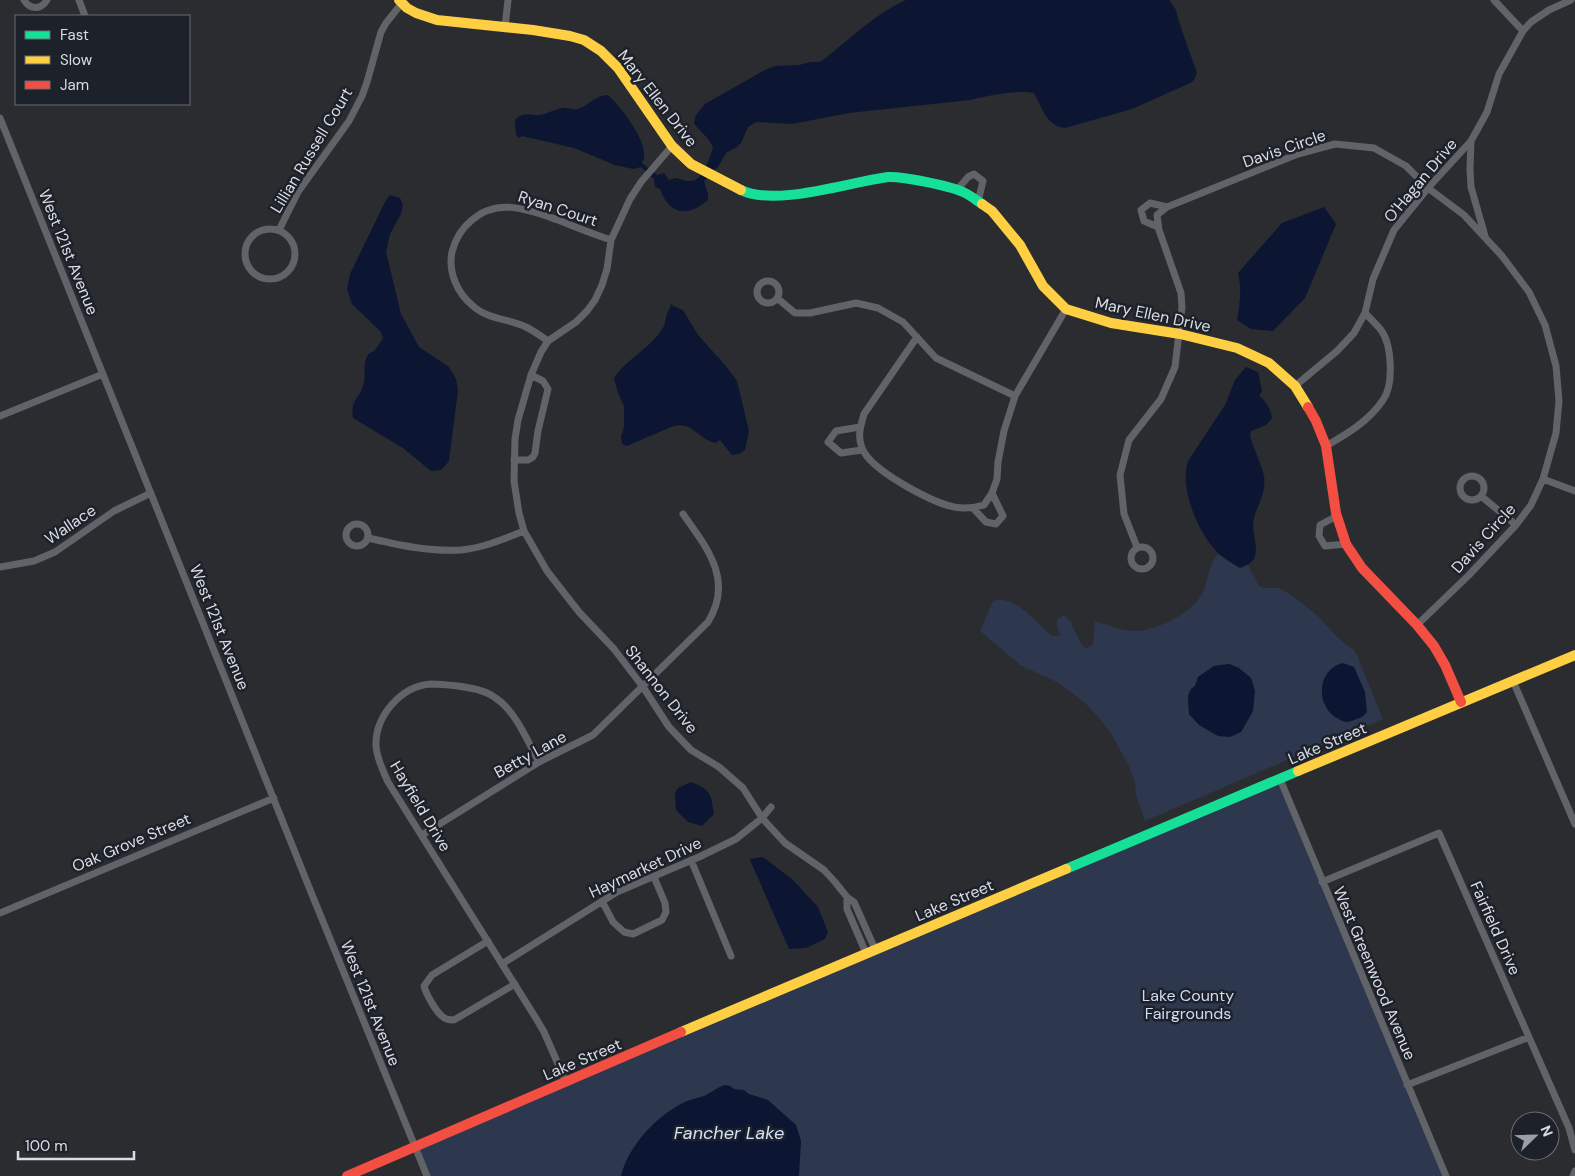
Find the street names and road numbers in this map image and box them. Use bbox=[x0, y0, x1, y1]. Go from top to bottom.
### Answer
street label: Mary Ellen Drive bbox=[613, 45, 702, 151]
street label: Lillian Russell Court bbox=[266, 84, 357, 217]
street label: Davis Circle bbox=[1240, 124, 1329, 173]
street label: O'Hagan Drive bbox=[1379, 134, 1462, 227]
street label: West 121st Avenue bbox=[34, 186, 103, 318]
street label: Ryan Court bbox=[515, 186, 600, 231]
street label: Mary Ellen Drive bbox=[1093, 292, 1213, 337]
street label: Davis Circle bbox=[1447, 499, 1520, 578]
street label: Wallace bbox=[41, 500, 100, 549]
street label: West 121st Avenue bbox=[185, 561, 254, 693]
street label: Shannon Drive bbox=[621, 641, 703, 738]
street label: Lake Street bbox=[1285, 718, 1370, 769]
street label: Betty Lane bbox=[490, 726, 570, 783]
street label: Hayfield Drive bbox=[385, 757, 456, 855]
street label: Oak Grove Street bbox=[69, 808, 194, 877]
street label: Haymarket Drive bbox=[586, 832, 705, 903]
street label: Lake Street bbox=[912, 875, 997, 926]
street label: Fairfield Drive bbox=[1466, 878, 1526, 978]
street label: West Greenwood Avenue bbox=[1328, 883, 1421, 1063]
street label: West 121st Avenue bbox=[336, 937, 405, 1069]
street label: Lake Street bbox=[540, 1034, 625, 1085]

